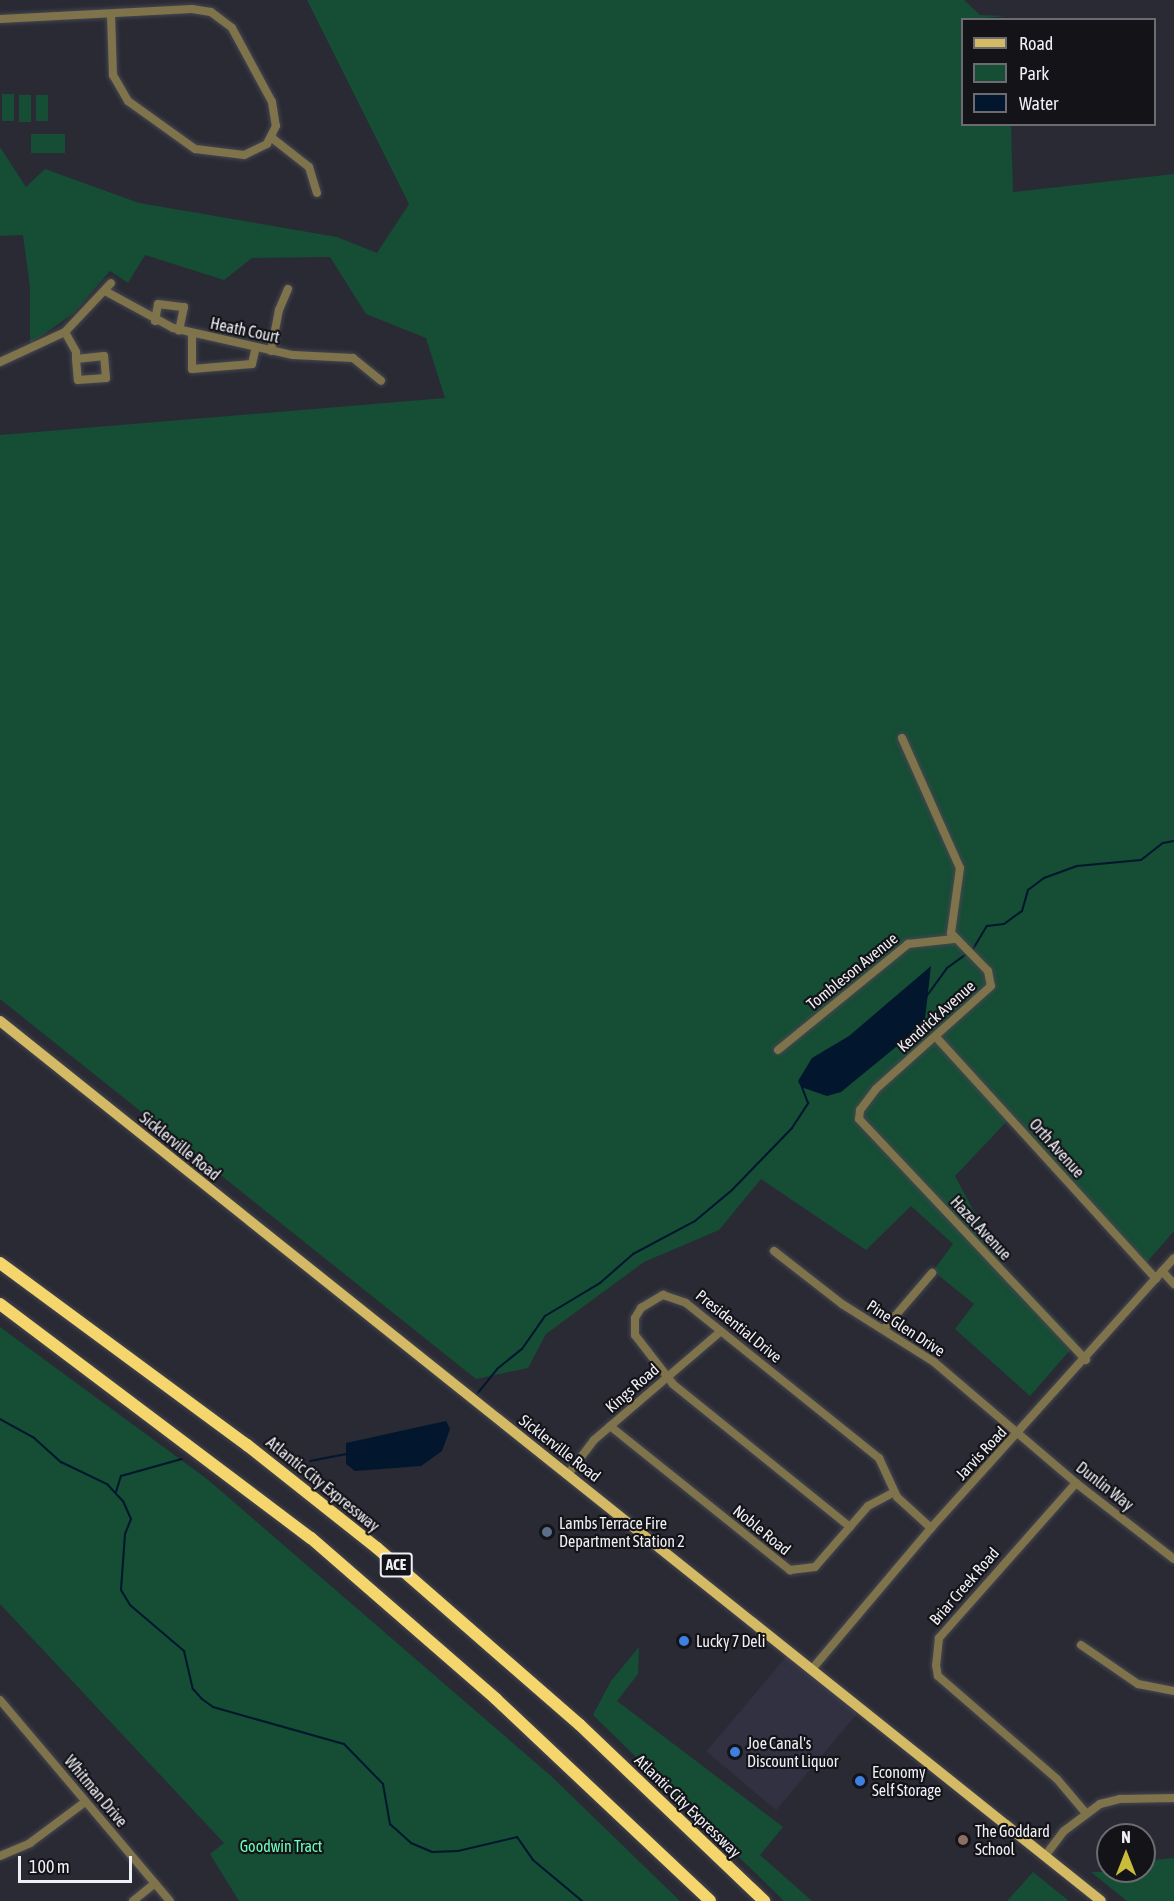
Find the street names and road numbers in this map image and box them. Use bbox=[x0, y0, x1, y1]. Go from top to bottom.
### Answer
street label: Heath Court bbox=[209, 313, 281, 347]
street label: Tombleson Avenue bbox=[803, 928, 901, 1014]
street label: Kendrick Avenue bbox=[893, 976, 979, 1056]
street label: Sicklerville Road bbox=[136, 1108, 224, 1184]
street label: Orth Avenue bbox=[1026, 1115, 1088, 1181]
street label: Hazel Avenue bbox=[947, 1192, 1015, 1264]
street label: Presidential Drive bbox=[692, 1286, 786, 1366]
street label: Pine Glen Drive bbox=[863, 1296, 949, 1360]
street label: Kings Road bbox=[601, 1360, 663, 1416]
street label: Sicklerville Road bbox=[515, 1410, 605, 1486]
street label: Jarvis Road bbox=[951, 1422, 1011, 1484]
street label: Atlantic City Expressway bbox=[263, 1432, 383, 1536]
street label: Dunlin Way bbox=[1073, 1458, 1137, 1514]
street label: Noble Road bbox=[729, 1501, 795, 1559]
street label: Briar Creek Road bbox=[925, 1543, 1003, 1629]
road number: ACE bbox=[380, 1553, 412, 1577]
street label: Atlantic City Expressway bbox=[631, 1750, 745, 1862]
street label: Whitman Drive bbox=[60, 1751, 132, 1831]

